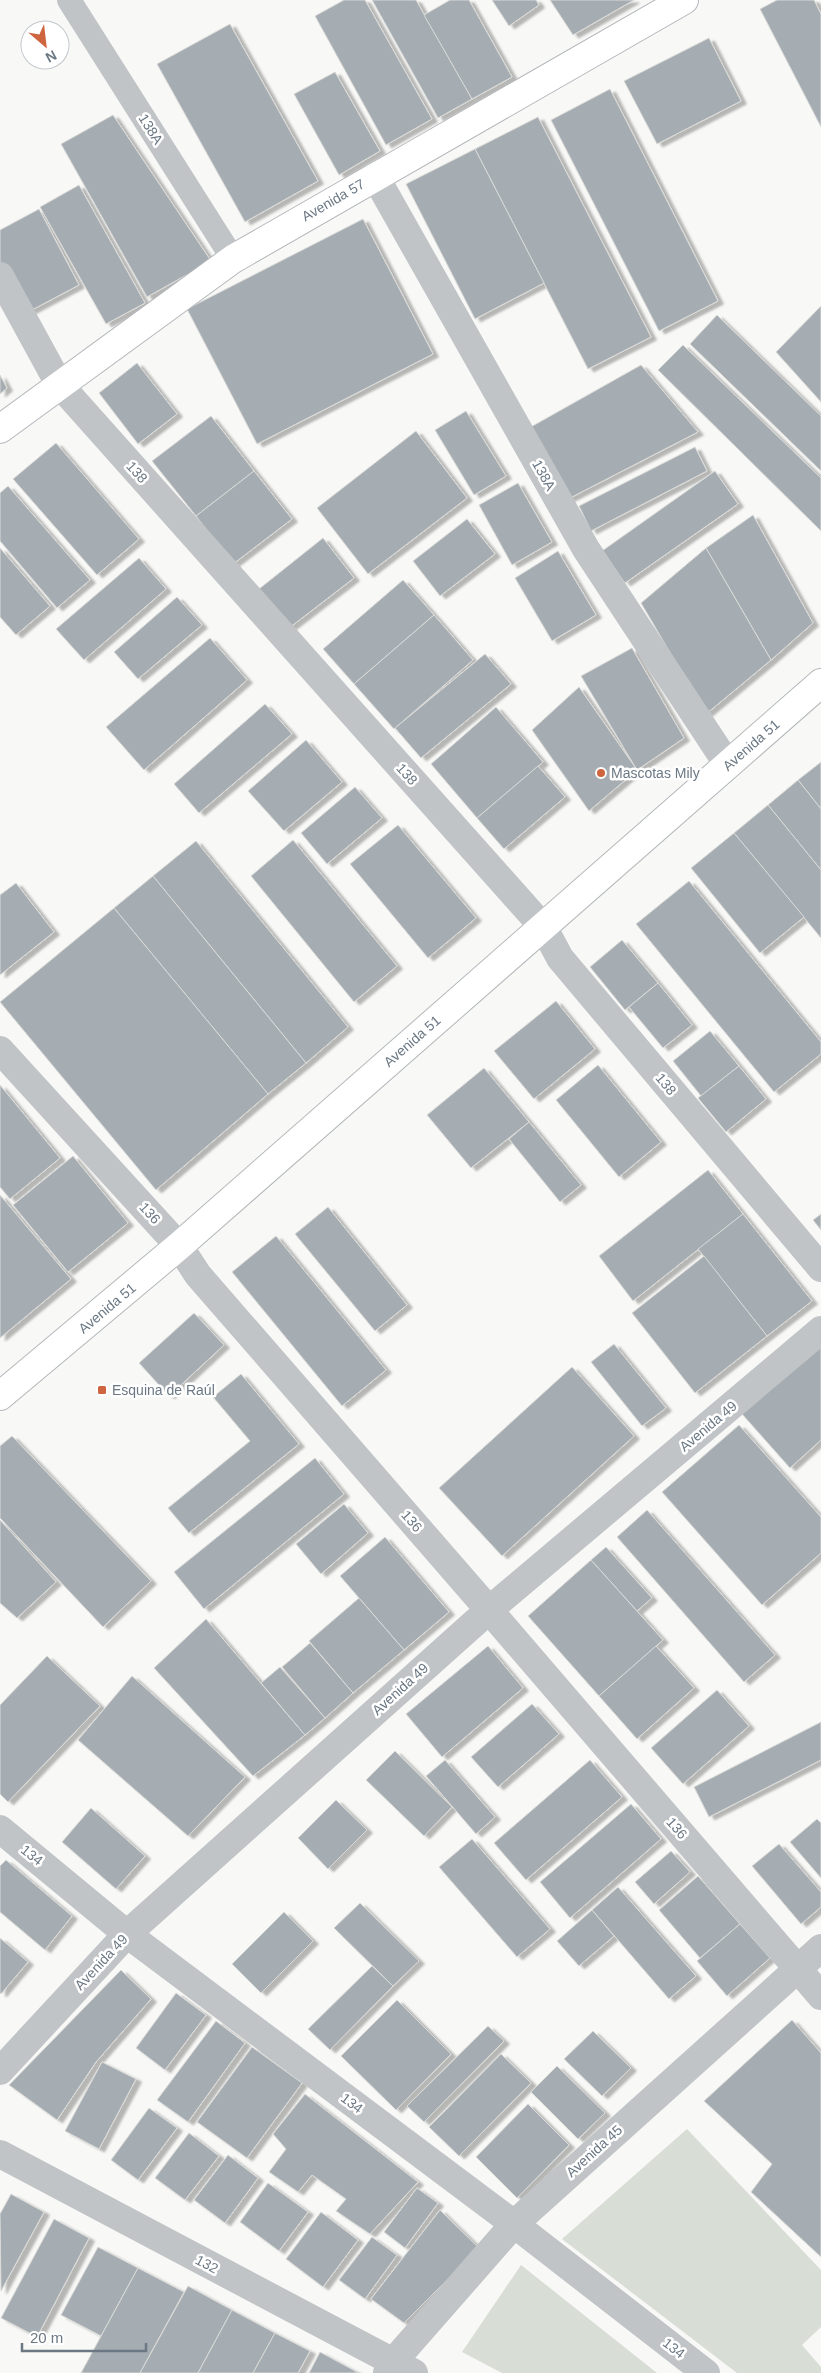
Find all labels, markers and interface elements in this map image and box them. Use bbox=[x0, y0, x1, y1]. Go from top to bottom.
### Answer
north arrow bbox=[20, 20, 70, 70]
text: N bbox=[43, 47, 59, 66]
street label: 138A bbox=[136, 111, 167, 148]
street label: Avenida 57 bbox=[299, 176, 367, 224]
street label: 138A bbox=[529, 457, 559, 494]
street label: 138 bbox=[123, 458, 151, 486]
street label: Avenida 51 bbox=[719, 716, 783, 774]
street label: 138 bbox=[393, 760, 421, 788]
place label: Mascotas Mily bbox=[611, 765, 700, 781]
marker: Mascotas Mily bbox=[595, 767, 607, 779]
street label: Avenida 51 bbox=[380, 1012, 444, 1070]
street label: 138 bbox=[652, 1070, 680, 1098]
street label: 136 bbox=[136, 1199, 164, 1227]
street label: Avenida 51 bbox=[75, 1279, 139, 1337]
place label: Esquina de Raúl bbox=[112, 1382, 215, 1398]
marker: Esquina de Raúl bbox=[96, 1384, 108, 1396]
street label: Avenida 49 bbox=[676, 1397, 740, 1455]
street label: 136 bbox=[398, 1507, 426, 1535]
street label: Avenida 49 bbox=[369, 1660, 431, 1718]
street label: 136 bbox=[663, 1814, 691, 1842]
street label: 134 bbox=[18, 1841, 46, 1869]
street label: Avenida 49 bbox=[71, 1931, 131, 1993]
street label: 134 bbox=[338, 2090, 366, 2117]
street label: Avenida 45 bbox=[563, 2122, 625, 2180]
street label: 132 bbox=[193, 2251, 221, 2277]
scale bar bbox=[22, 2320, 146, 2352]
text: 20 m bbox=[30, 2329, 63, 2346]
street label: 134 bbox=[660, 2335, 688, 2362]

